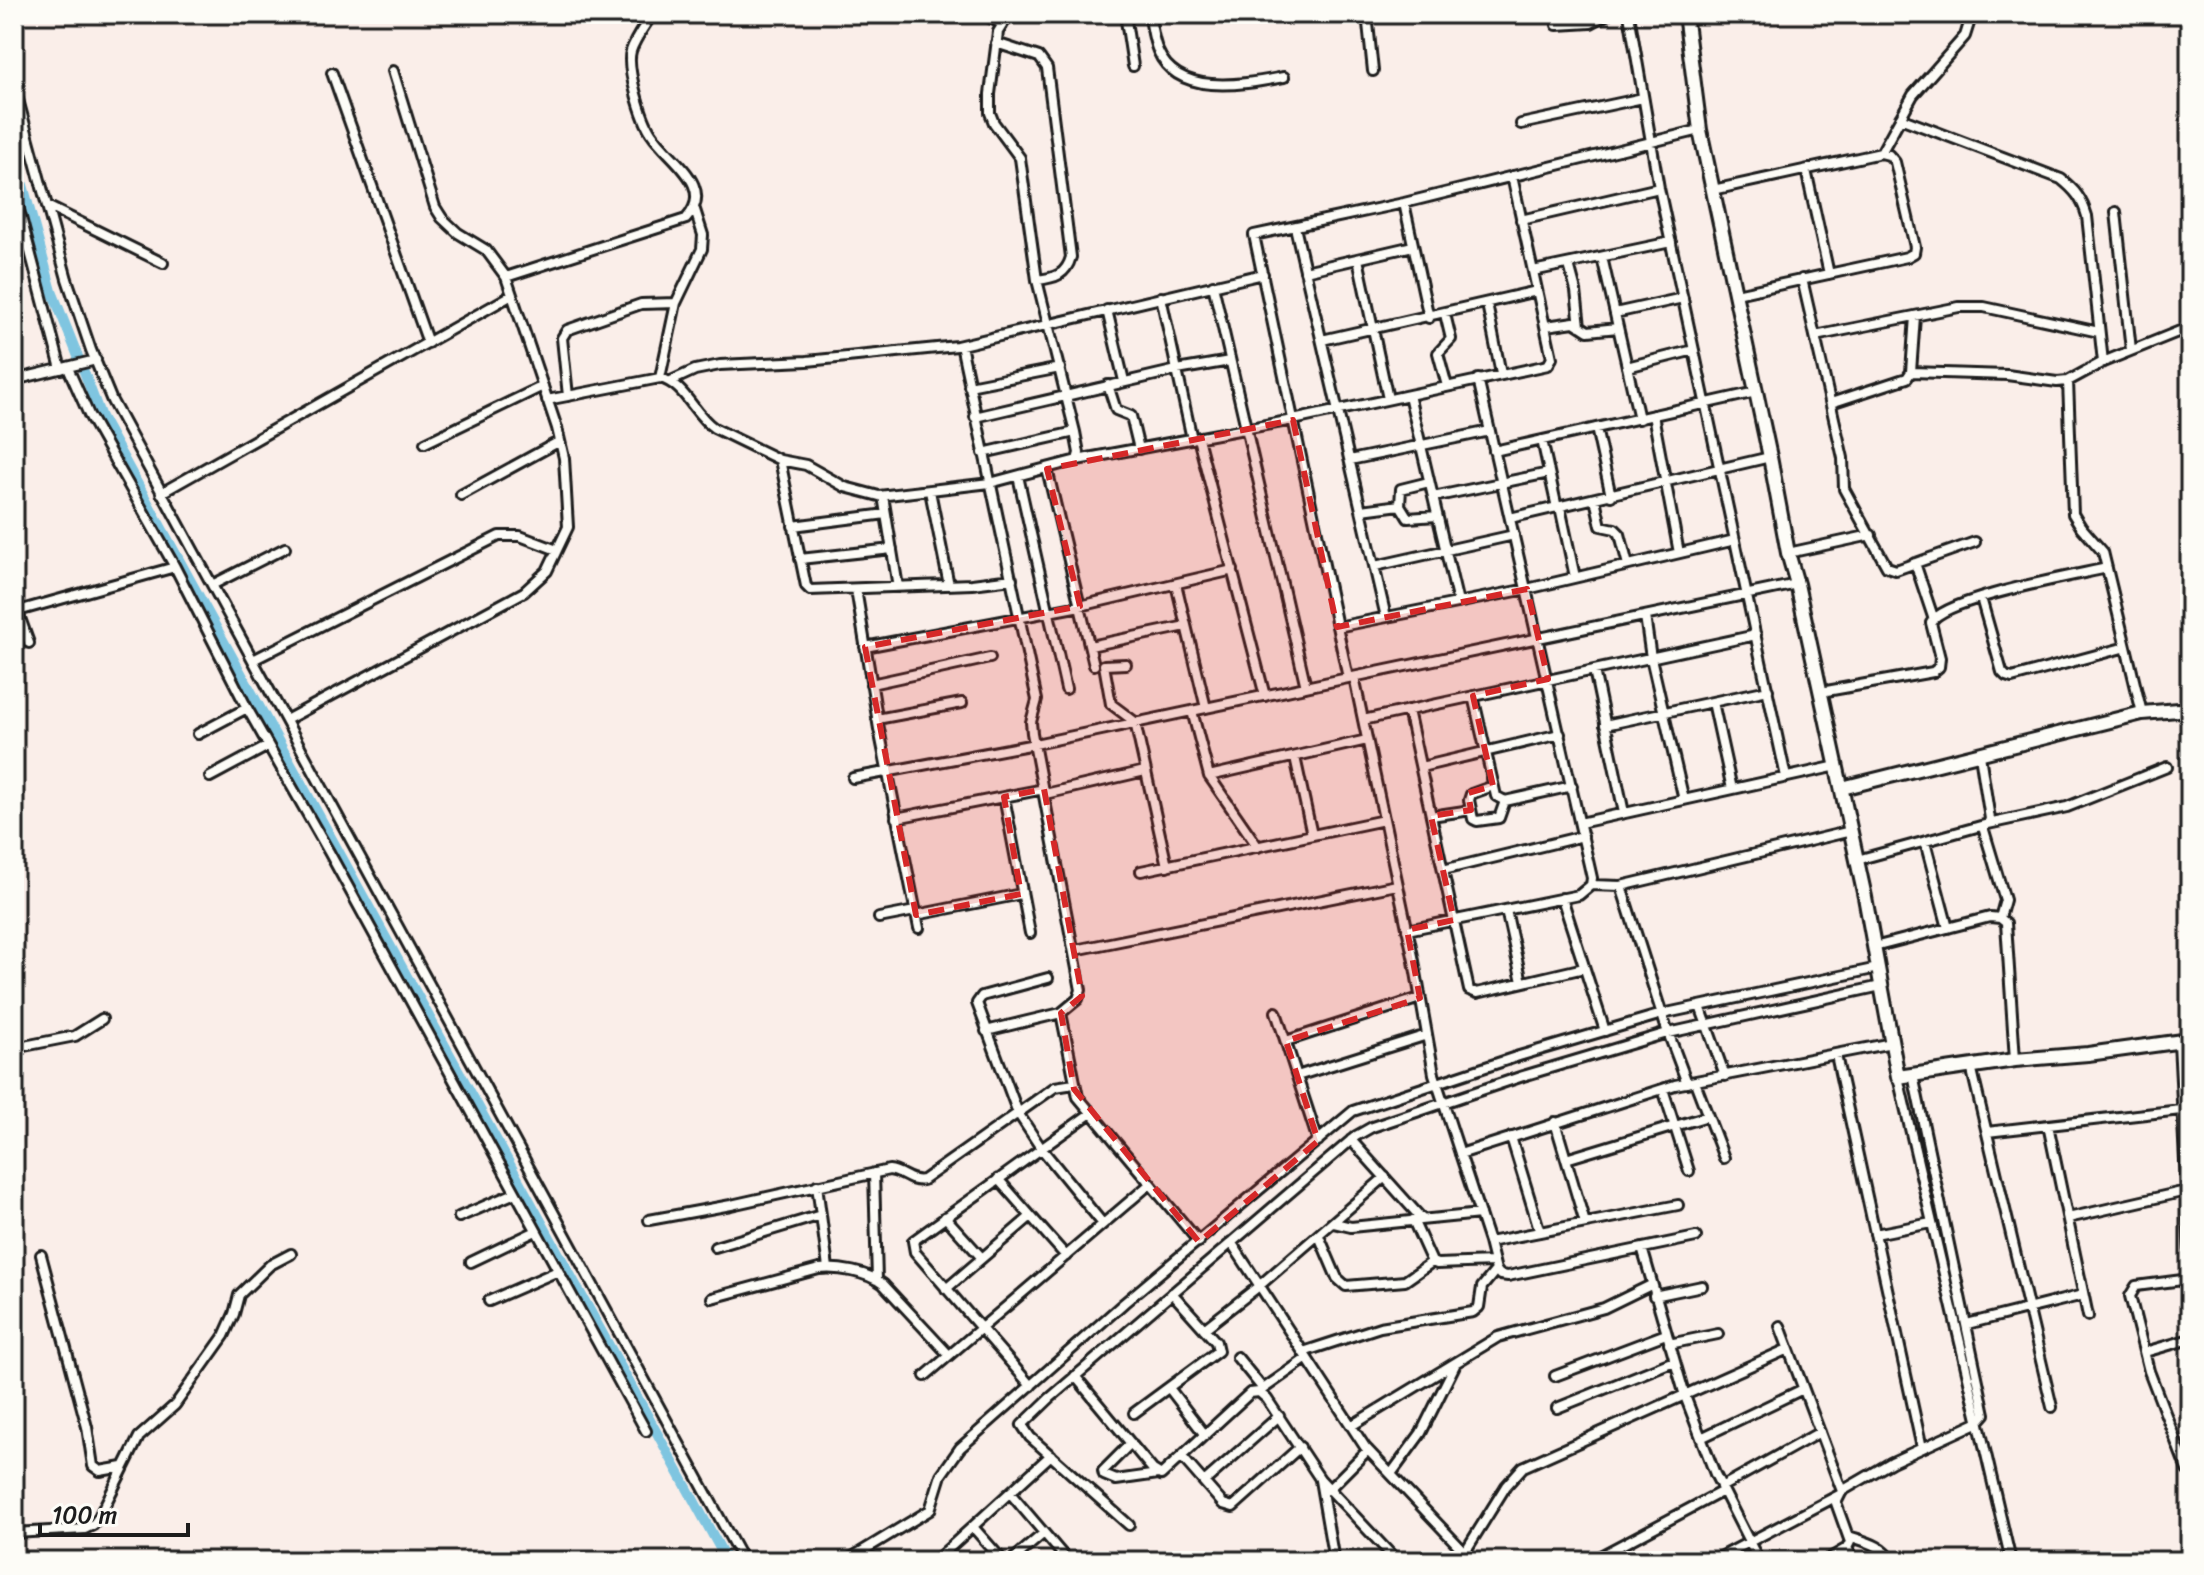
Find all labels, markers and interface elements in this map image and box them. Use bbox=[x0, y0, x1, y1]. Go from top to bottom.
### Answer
scale bar bbox=[40, 1487, 188, 1537]
text: 100 m bbox=[52, 1494, 117, 1536]

